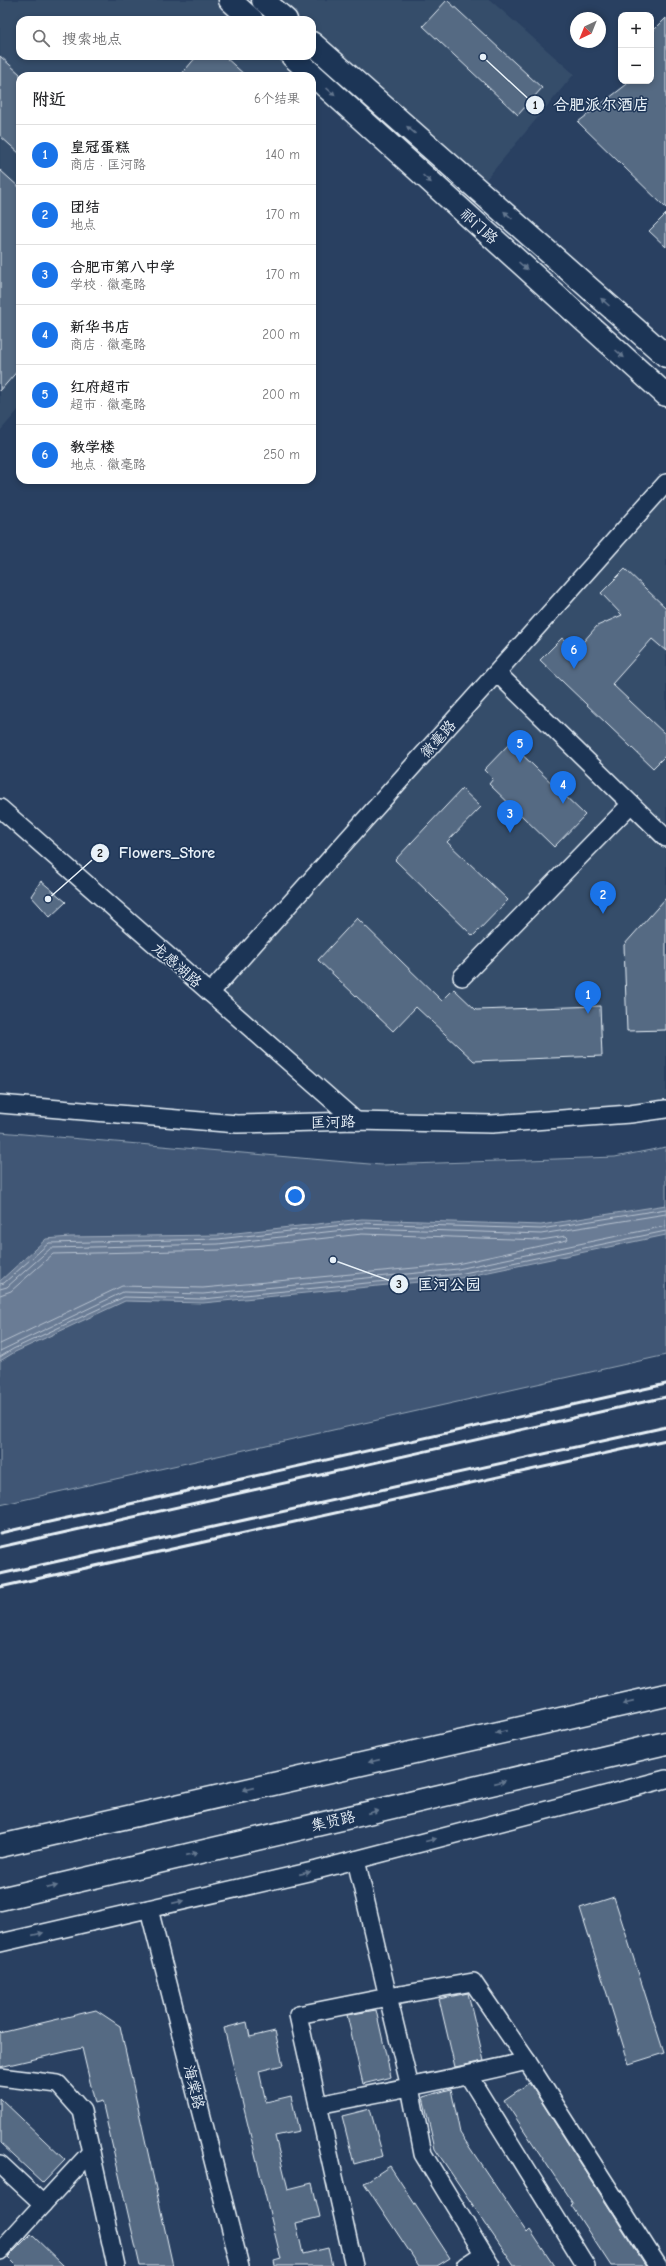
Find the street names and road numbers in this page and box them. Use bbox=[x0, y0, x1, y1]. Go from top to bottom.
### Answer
street label: 祁门路 bbox=[456, 204, 502, 248]
street label: 徽毫路 bbox=[416, 716, 460, 762]
street label: 龙感湖路 bbox=[148, 939, 206, 991]
street label: 匡河路 bbox=[310, 1113, 356, 1131]
street label: 集贤路 bbox=[309, 1807, 357, 1835]
street label: 海棠路 bbox=[180, 2063, 208, 2111]

